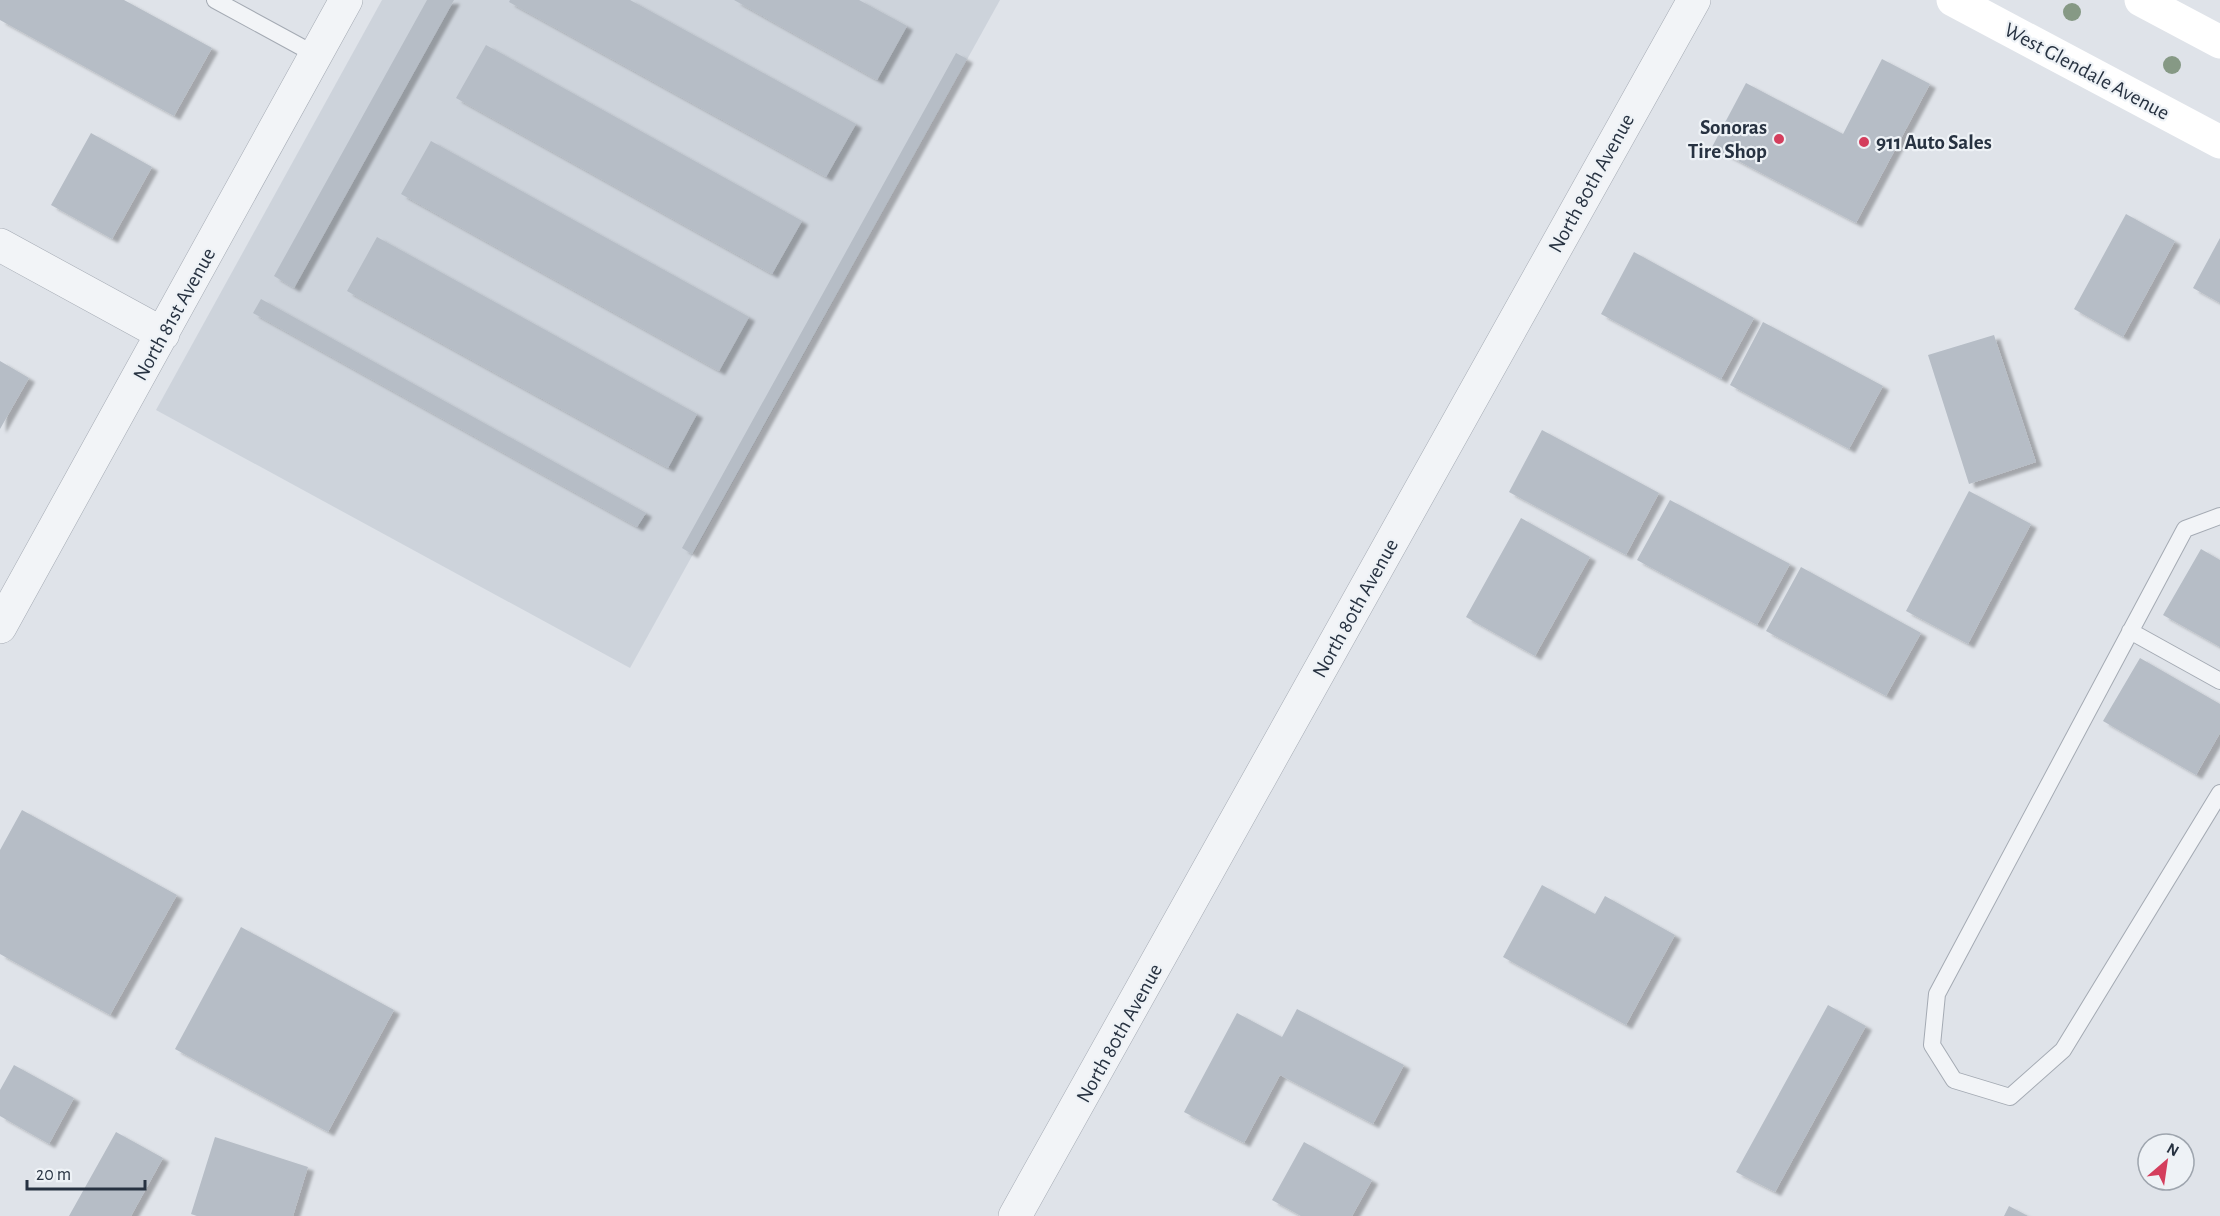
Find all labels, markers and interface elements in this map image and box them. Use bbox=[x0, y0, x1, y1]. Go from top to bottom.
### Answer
street label: West Glendale Avenue bbox=[2001, 19, 2173, 124]
street label: North 80th Avenue bbox=[1545, 110, 1638, 256]
place label: Sonoras Tire Shop bbox=[1688, 117, 1767, 162]
marker: Sonoras Tire Shop bbox=[1772, 132, 1786, 146]
place label: 911 Auto Sales bbox=[1876, 132, 1992, 153]
marker: 911 Auto Sales bbox=[1857, 135, 1871, 149]
street label: North 81st Avenue bbox=[129, 244, 220, 384]
street label: North 80th Avenue bbox=[1309, 535, 1402, 681]
street label: North 80th Avenue bbox=[1073, 960, 1166, 1106]
north arrow bbox=[2136, 1132, 2196, 1192]
text: N bbox=[2164, 1140, 2182, 1159]
scale bar bbox=[27, 1153, 146, 1191]
text: 20 m bbox=[36, 1166, 71, 1184]

